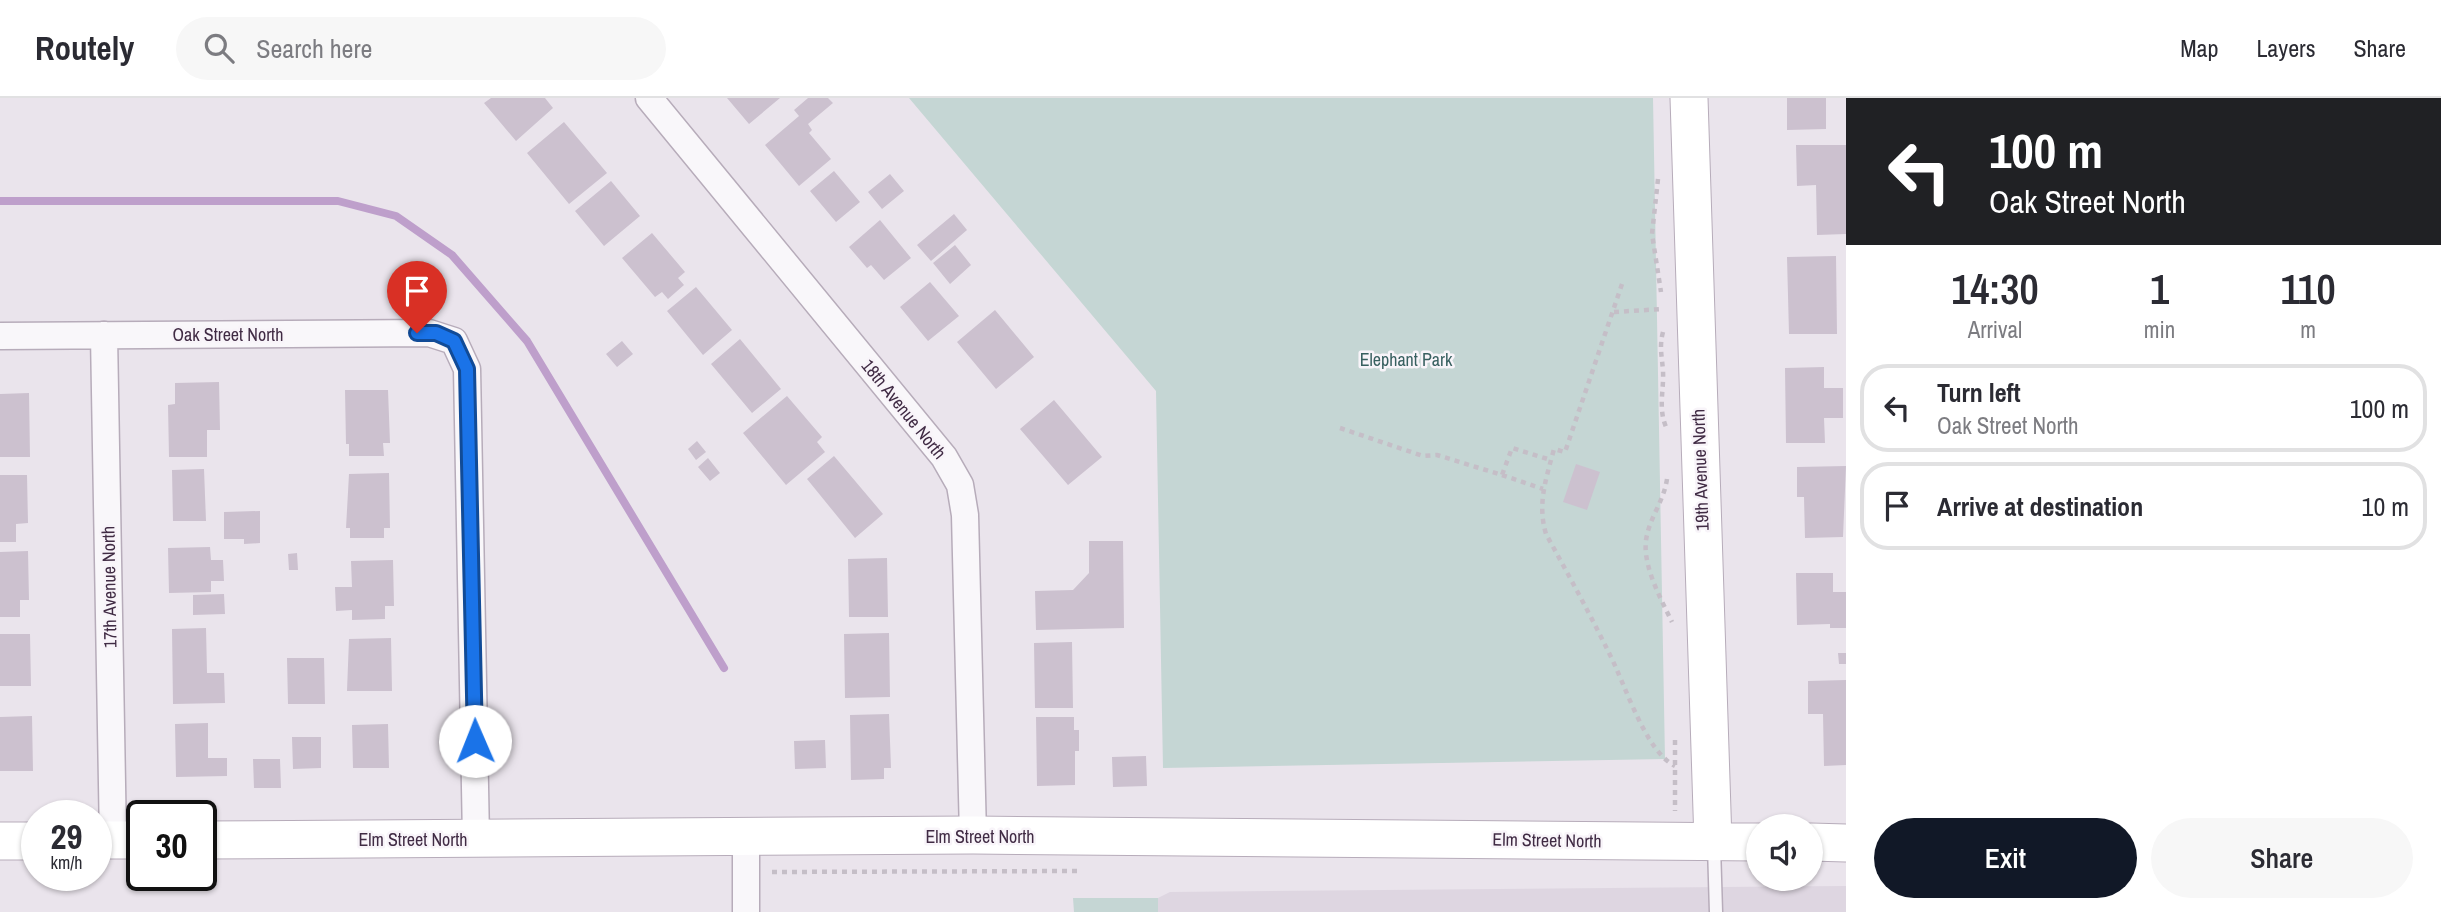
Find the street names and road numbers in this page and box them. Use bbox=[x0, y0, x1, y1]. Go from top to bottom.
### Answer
street label: Oak Street North bbox=[173, 322, 283, 347]
street label: 18th Avenue North bbox=[856, 354, 952, 464]
street label: 19th Avenue North bbox=[1685, 409, 1715, 531]
street label: 17th Avenue North bbox=[95, 526, 123, 648]
street label: Elm Street North bbox=[925, 824, 1035, 849]
street label: Elm Street North bbox=[358, 827, 468, 852]
street label: Elm Street North bbox=[1492, 827, 1602, 853]

